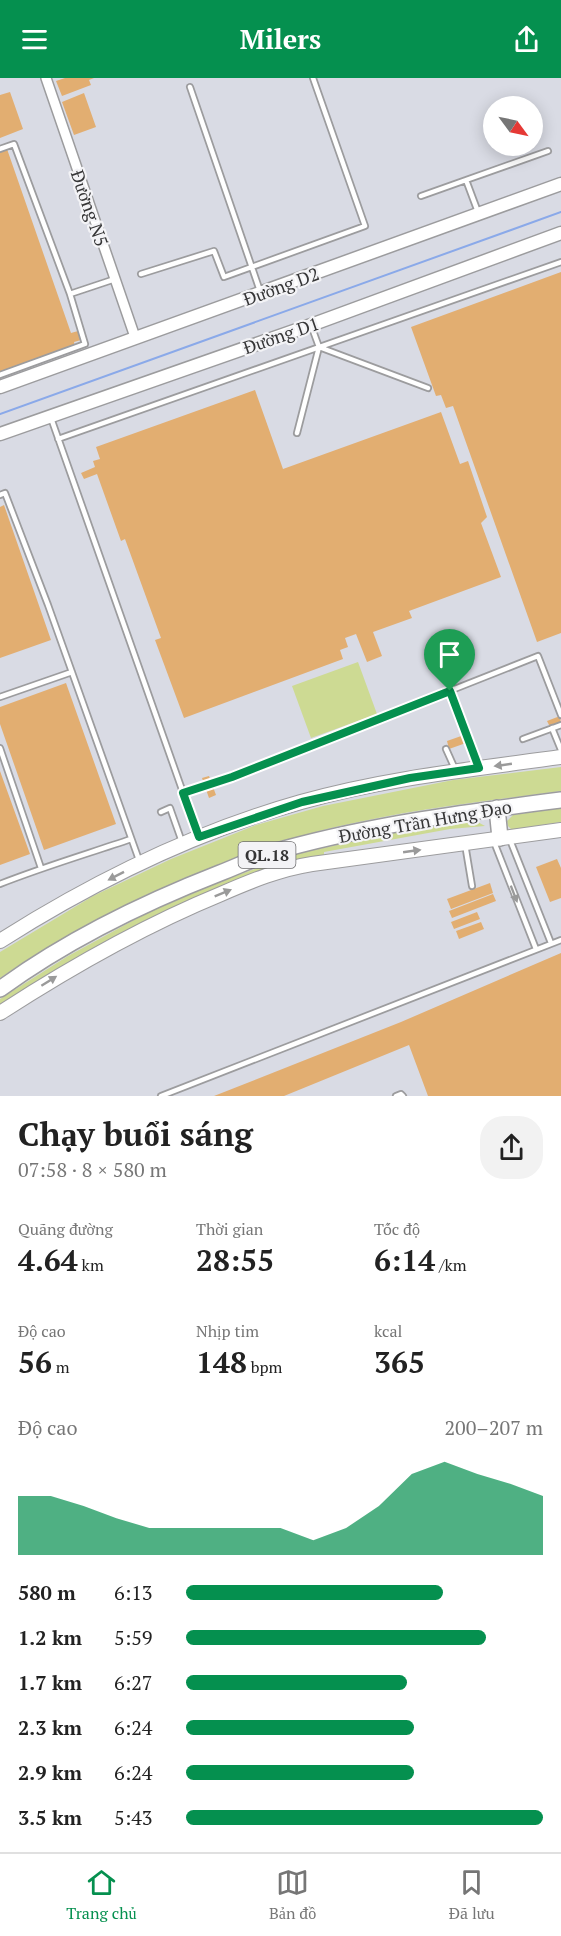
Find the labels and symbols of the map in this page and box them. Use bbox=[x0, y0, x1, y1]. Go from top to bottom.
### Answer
north arrow bbox=[483, 96, 543, 156]
street label: Đường N5 bbox=[66, 167, 114, 249]
street label: Đường D2 bbox=[240, 261, 322, 311]
street label: Đường D1 bbox=[240, 311, 322, 359]
pin bbox=[424, 629, 475, 691]
one-way arrow bbox=[493, 761, 512, 770]
street label: Đường Trần Hưng Đạo bbox=[337, 794, 513, 848]
road number: QL.18 bbox=[238, 842, 296, 868]
one-way arrow bbox=[403, 846, 422, 855]
one-way arrow bbox=[107, 871, 124, 881]
one-way arrow bbox=[510, 885, 519, 903]
one-way arrow bbox=[214, 888, 232, 898]
one-way arrow bbox=[41, 976, 57, 987]

